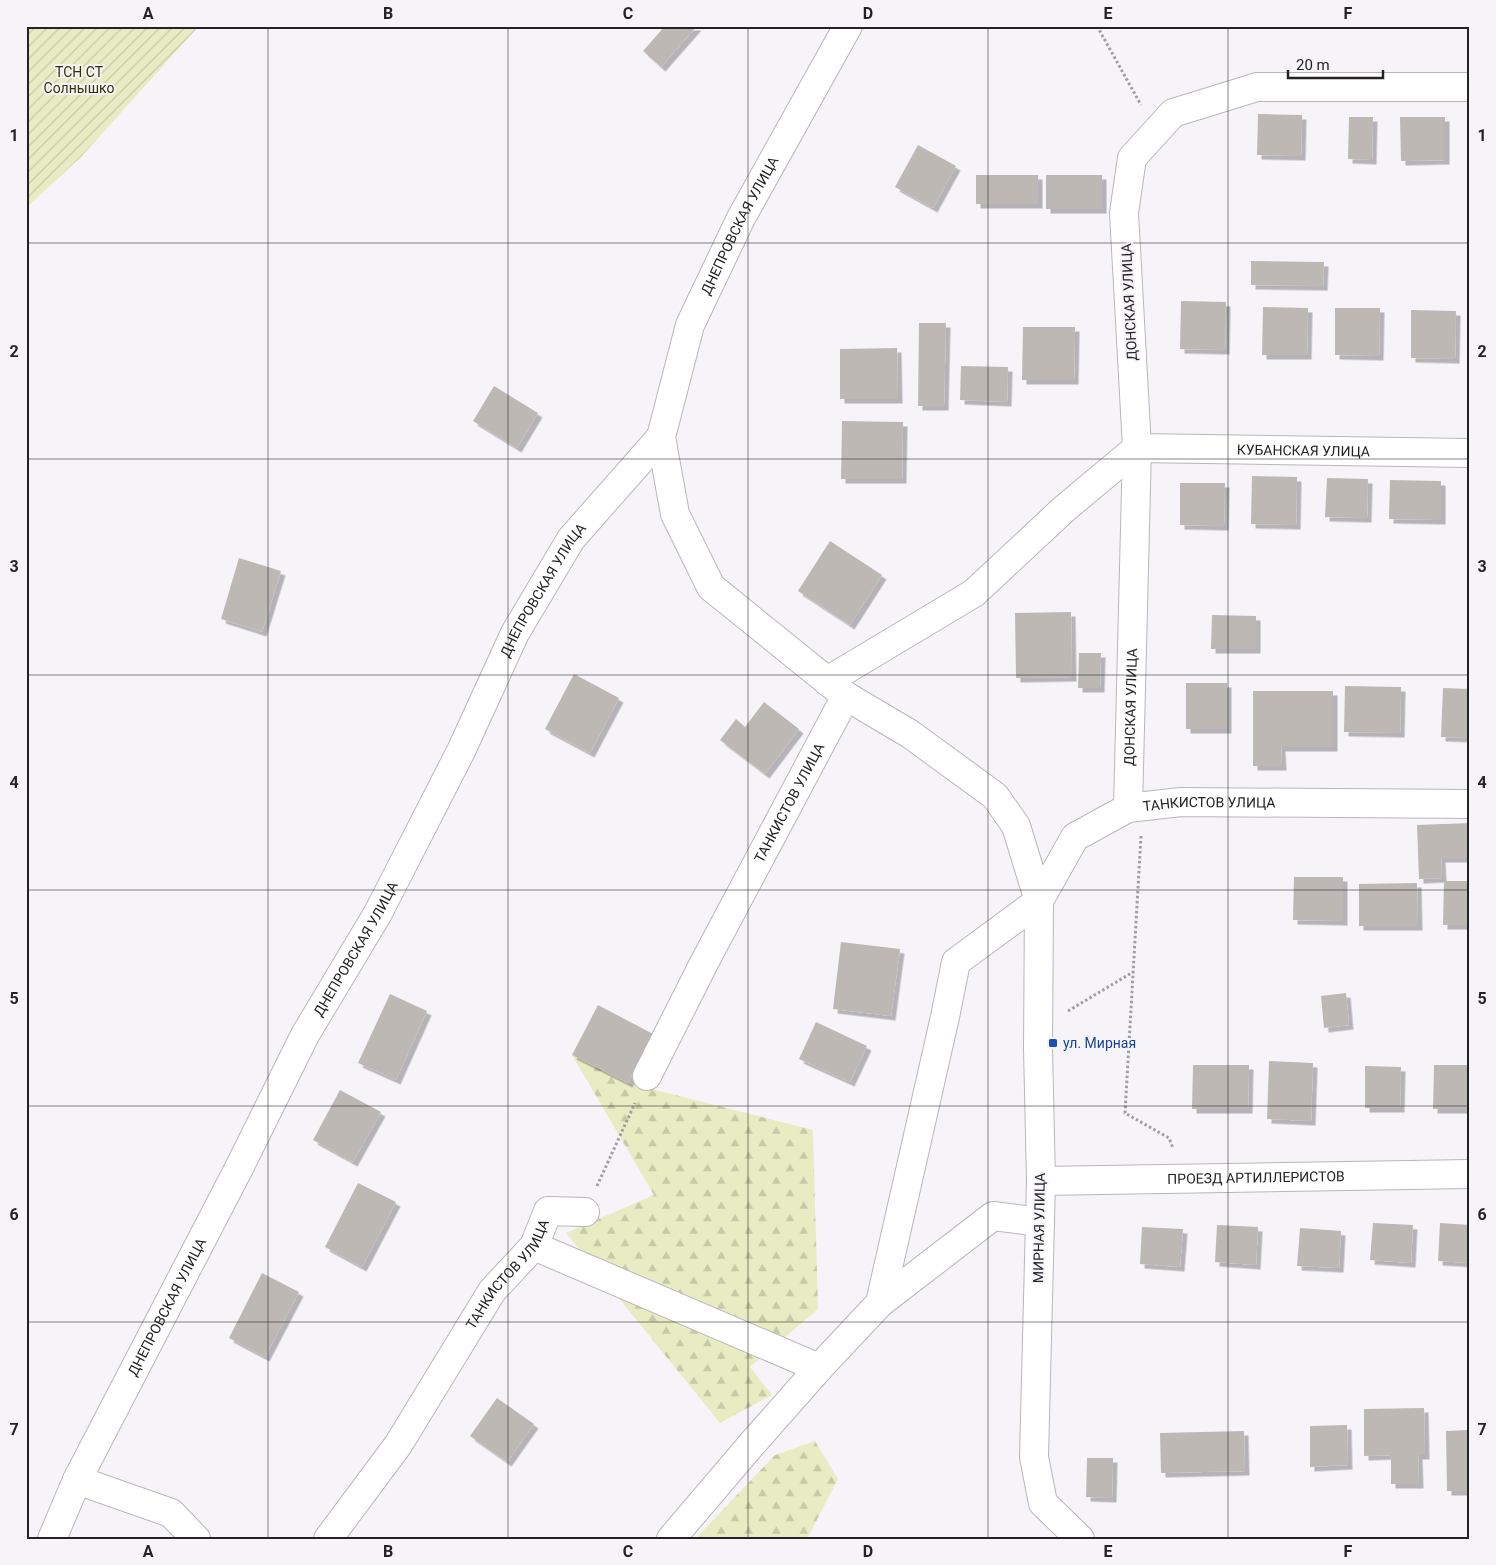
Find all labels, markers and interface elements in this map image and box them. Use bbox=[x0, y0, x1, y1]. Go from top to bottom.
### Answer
text: A bbox=[143, 4, 154, 23]
text: B bbox=[383, 4, 393, 23]
text: C bbox=[623, 4, 633, 23]
text: D bbox=[863, 4, 873, 23]
text: E bbox=[1104, 4, 1113, 23]
text: F bbox=[1344, 4, 1353, 23]
scale bar bbox=[1288, 48, 1384, 80]
text: 20 m bbox=[1296, 56, 1330, 74]
park label: ТСН СТ Солнышко bbox=[44, 64, 114, 96]
text: 1 bbox=[9, 126, 19, 145]
text: 1 bbox=[1477, 126, 1487, 145]
street label: ДНЕПРОВСКАЯ УЛИЦА bbox=[698, 154, 782, 297]
street label: ДОНСКАЯ УЛИЦА bbox=[1118, 243, 1140, 361]
text: 2 bbox=[9, 342, 19, 361]
text: 2 bbox=[1477, 342, 1487, 361]
street label: КУБАНСКАЯ УЛИЦА bbox=[1237, 441, 1370, 459]
street label: ДНЕПРОВСКАЯ УЛИЦА bbox=[497, 520, 589, 660]
text: 3 bbox=[9, 557, 19, 576]
text: 3 bbox=[1477, 557, 1487, 576]
street label: ДОНСКАЯ УЛИЦА bbox=[1121, 648, 1140, 766]
street label: ТАНКИСТОВ УЛИЦА bbox=[751, 740, 827, 865]
text: 4 bbox=[9, 773, 19, 792]
text: 4 bbox=[1477, 773, 1487, 792]
street label: ТАНКИСТОВ УЛИЦА bbox=[1142, 794, 1276, 814]
street label: ДНЕПРОВСКАЯ УЛИЦА bbox=[310, 879, 401, 1019]
text: 5 bbox=[9, 989, 19, 1008]
text: 5 bbox=[1477, 989, 1487, 1008]
place label: ул. Мирная bbox=[1063, 1035, 1136, 1051]
marker: ул. Мирная bbox=[1047, 1037, 1059, 1049]
street label: ПРОЕЗД АРТИЛЛЕРИСТОВ bbox=[1167, 1168, 1345, 1187]
street label: МИРНАЯ УЛИЦА bbox=[1030, 1173, 1048, 1283]
text: 6 bbox=[9, 1205, 19, 1224]
text: 6 bbox=[1477, 1205, 1487, 1224]
street label: ТАНКИСТОВ УЛИЦА bbox=[463, 1217, 552, 1332]
street label: ДНЕПРОВСКАЯ УЛИЦА bbox=[124, 1235, 209, 1379]
text: 7 bbox=[9, 1420, 19, 1439]
text: 7 bbox=[1477, 1420, 1487, 1439]
text: A bbox=[143, 1542, 154, 1561]
text: B bbox=[383, 1542, 393, 1561]
text: C bbox=[623, 1542, 633, 1561]
text: D bbox=[863, 1542, 873, 1561]
text: E bbox=[1104, 1542, 1113, 1561]
text: F bbox=[1344, 1542, 1353, 1561]

